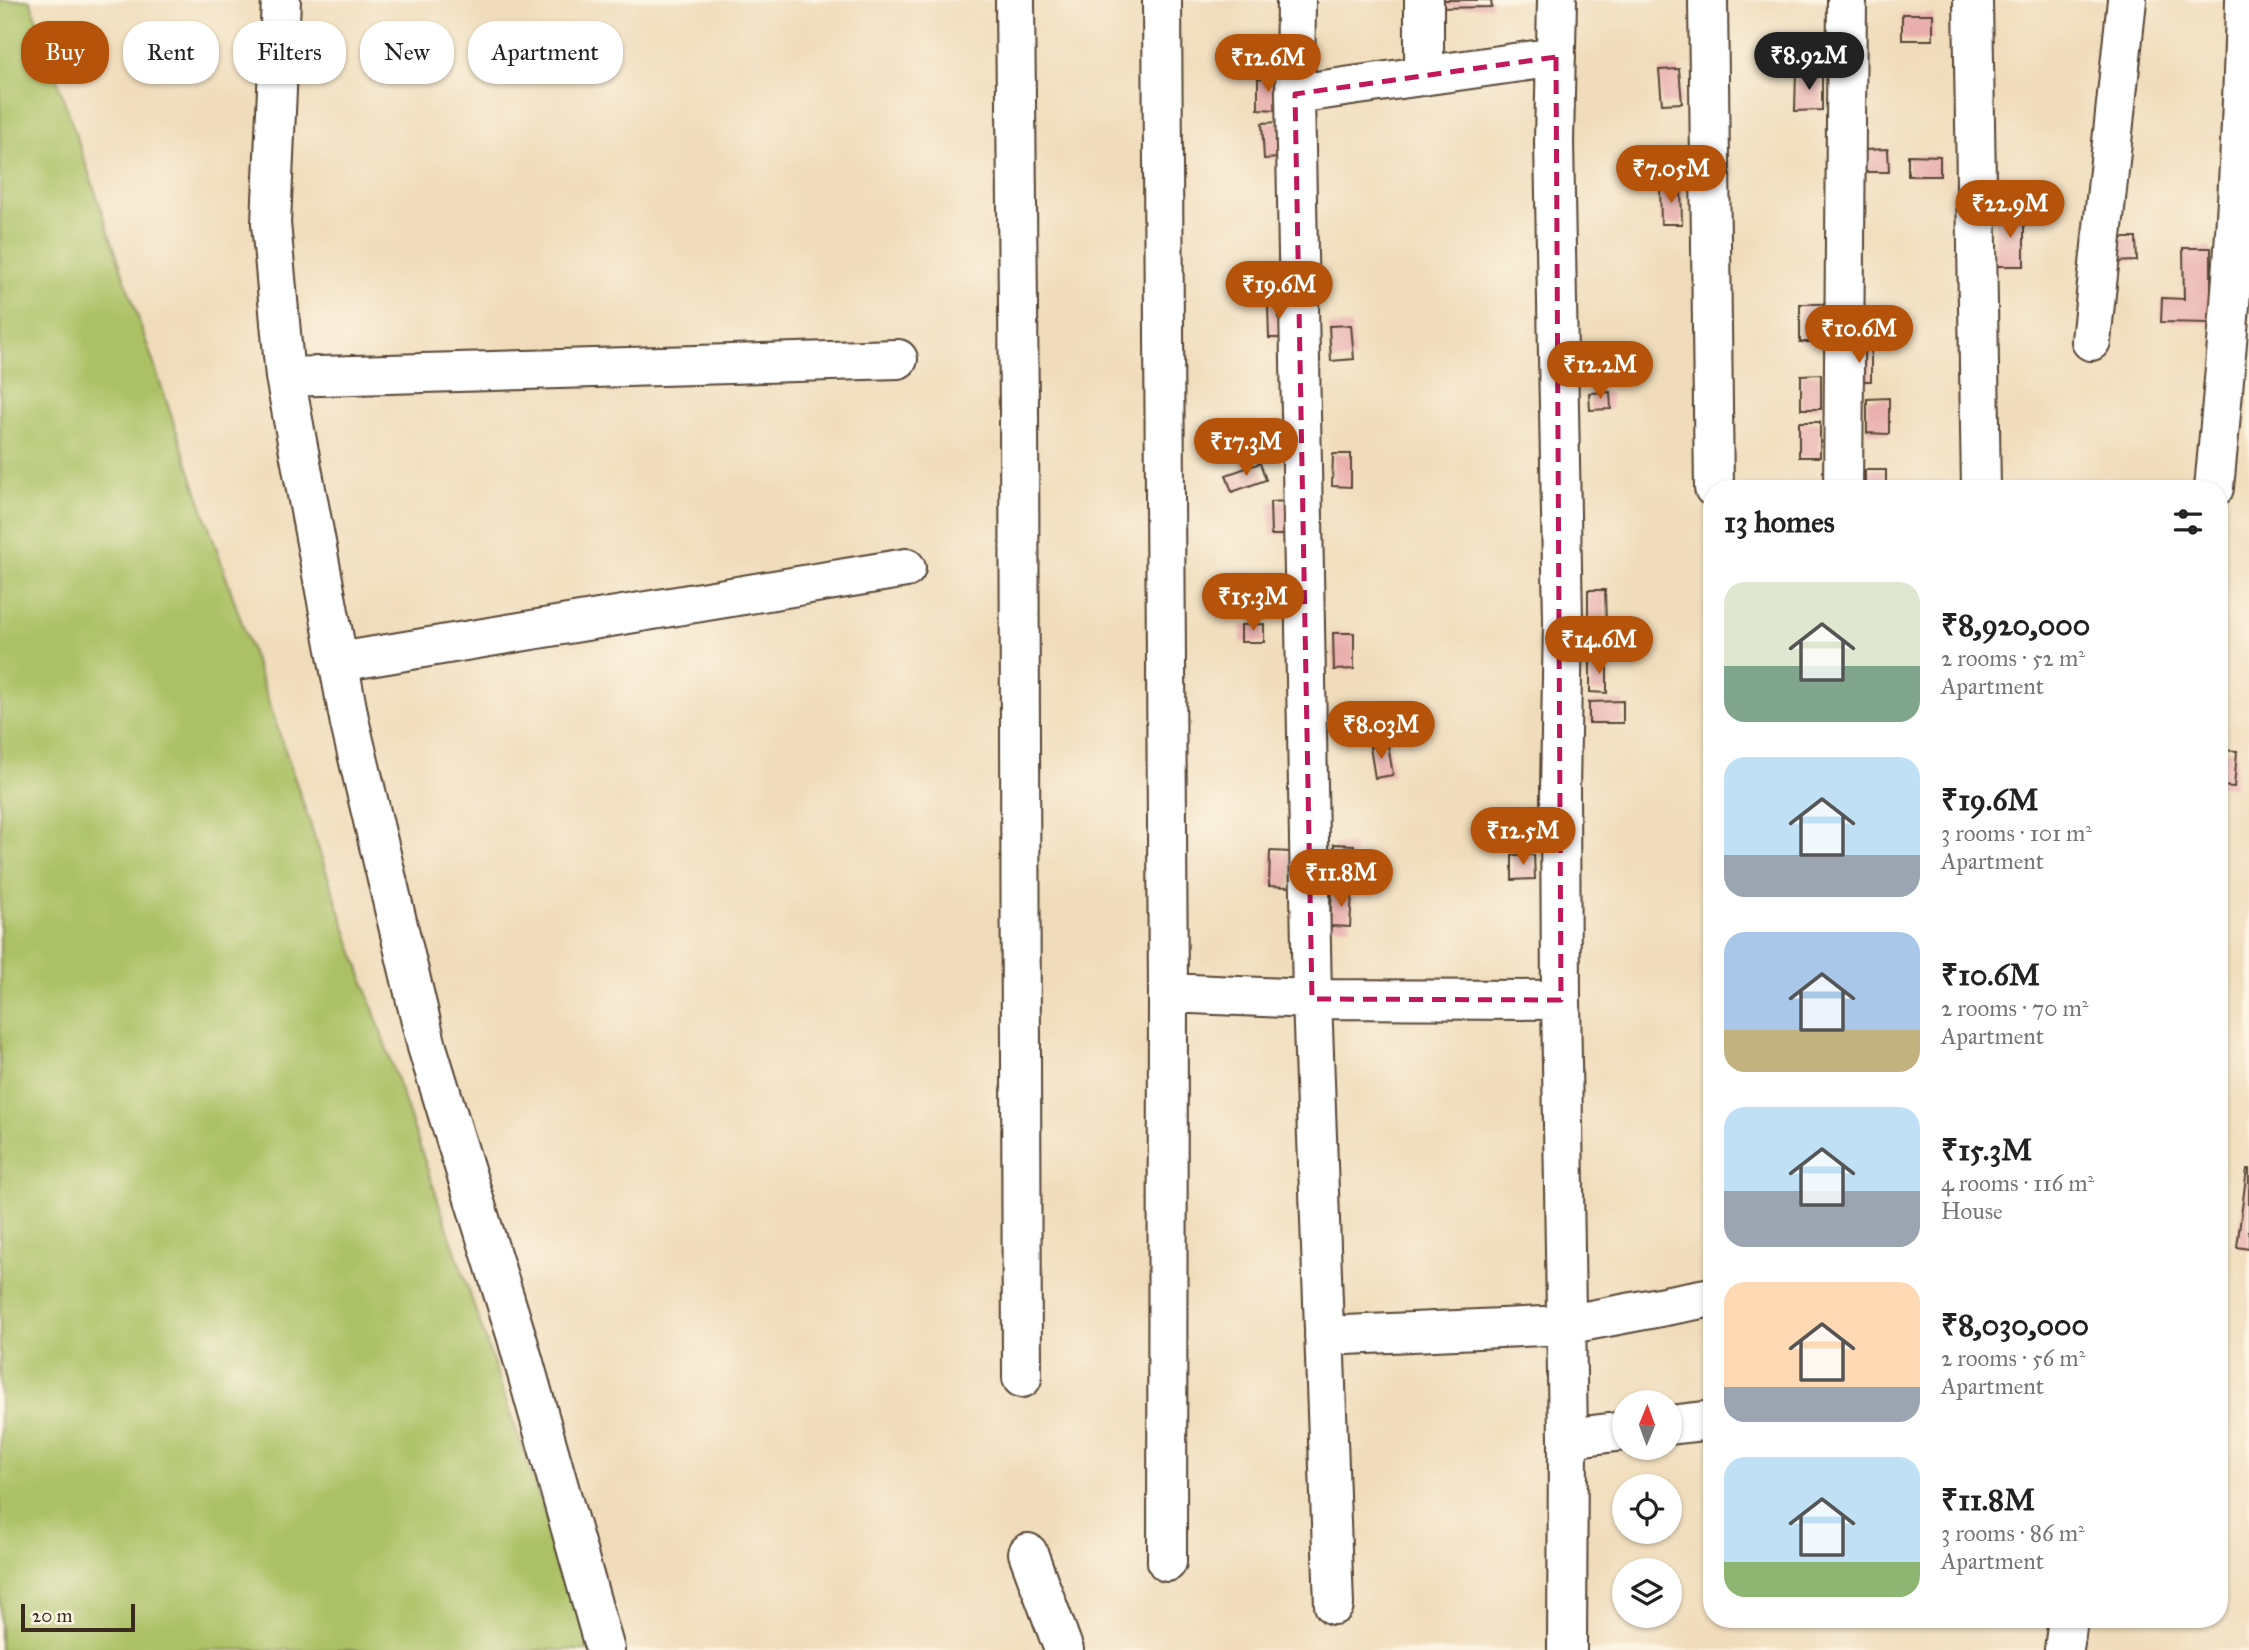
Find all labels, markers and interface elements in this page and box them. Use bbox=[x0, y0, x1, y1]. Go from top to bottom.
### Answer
chip: Buy bbox=[21, 21, 109, 84]
chip: Rent bbox=[123, 21, 219, 84]
chip: Filters bbox=[233, 21, 346, 84]
chip: New bbox=[360, 21, 454, 84]
chip: Apartment bbox=[468, 21, 623, 84]
pin: ₹8.92M bbox=[1752, 32, 1866, 92]
pin: ₹12.6M bbox=[1211, 34, 1325, 94]
text: ₹8.92M bbox=[1770, 41, 1848, 69]
text: ₹12.6M bbox=[1231, 43, 1305, 71]
pin: ₹7.05M bbox=[1614, 146, 1728, 205]
text: ₹7.05M bbox=[1632, 154, 1710, 182]
pin: ₹22.9M bbox=[1953, 180, 2067, 240]
text: ₹22.9M bbox=[1971, 189, 2049, 217]
pin: ₹19.6M bbox=[1222, 262, 1336, 321]
text: ₹19.6M bbox=[1242, 270, 1316, 298]
pin: ₹10.6M bbox=[1802, 306, 1916, 365]
text: ₹10.6M bbox=[1821, 314, 1897, 342]
pin: ₹12.2M bbox=[1543, 342, 1657, 401]
text: ₹12.2M bbox=[1563, 350, 1637, 378]
pin: ₹17.3M bbox=[1189, 419, 1303, 478]
text: ₹17.3M bbox=[1210, 427, 1282, 455]
icon: filters bbox=[2169, 503, 2207, 541]
text: 13 homes bbox=[1724, 504, 1835, 540]
pin: ₹15.3M bbox=[1196, 574, 1310, 633]
text: ₹15.3M bbox=[1218, 582, 1288, 610]
text: ₹8,920,000 bbox=[1941, 607, 2090, 643]
icon: home bbox=[1780, 610, 1864, 694]
pin: ₹14.6M bbox=[1542, 616, 1656, 676]
text: ₹14.6M bbox=[1561, 625, 1637, 653]
text: 2 rooms · 52 m² bbox=[1941, 644, 2085, 672]
text: Apartment bbox=[1941, 672, 2044, 700]
pin: ₹8.03M bbox=[1324, 702, 1438, 761]
text: ₹8.03M bbox=[1343, 710, 1419, 738]
text: ₹19.6M bbox=[1941, 782, 2038, 818]
icon: home bbox=[1780, 785, 1864, 869]
pin: ₹12.5M bbox=[1466, 808, 1580, 867]
text: ₹12.5M bbox=[1487, 816, 1559, 844]
text: 3 rooms · 101 m² bbox=[1941, 819, 2092, 847]
text: Apartment bbox=[1941, 847, 2044, 875]
pin: ₹11.8M bbox=[1284, 850, 1398, 909]
text: ₹11.8M bbox=[1305, 858, 1377, 886]
text: ₹10.6M bbox=[1941, 957, 2040, 993]
icon: home bbox=[1780, 960, 1864, 1044]
text: 2 rooms · 70 m² bbox=[1941, 994, 2089, 1022]
text: Apartment bbox=[1941, 1022, 2044, 1050]
text: ₹15.3M bbox=[1941, 1132, 2032, 1168]
icon: home bbox=[1780, 1135, 1864, 1219]
text: 4 rooms · 116 m² bbox=[1941, 1169, 2094, 1197]
text: House bbox=[1941, 1197, 2003, 1225]
text: ₹8,030,000 bbox=[1941, 1307, 2089, 1343]
icon: home bbox=[1780, 1310, 1864, 1394]
text: 2 rooms · 56 m² bbox=[1941, 1344, 2085, 1372]
text: Apartment bbox=[1941, 1372, 2044, 1400]
north arrow bbox=[1612, 1390, 1682, 1460]
map controls bbox=[1612, 1390, 1682, 1628]
button: locate bbox=[1612, 1474, 1682, 1544]
text: ₹11.8M bbox=[1941, 1482, 2035, 1518]
icon: home bbox=[1780, 1485, 1864, 1569]
text: 3 rooms · 86 m² bbox=[1941, 1519, 2085, 1547]
text: Apartment bbox=[1941, 1547, 2044, 1575]
button: layers bbox=[1612, 1558, 1682, 1628]
scale bar bbox=[21, 1601, 135, 1633]
text: 20 m bbox=[32, 1604, 73, 1627]

